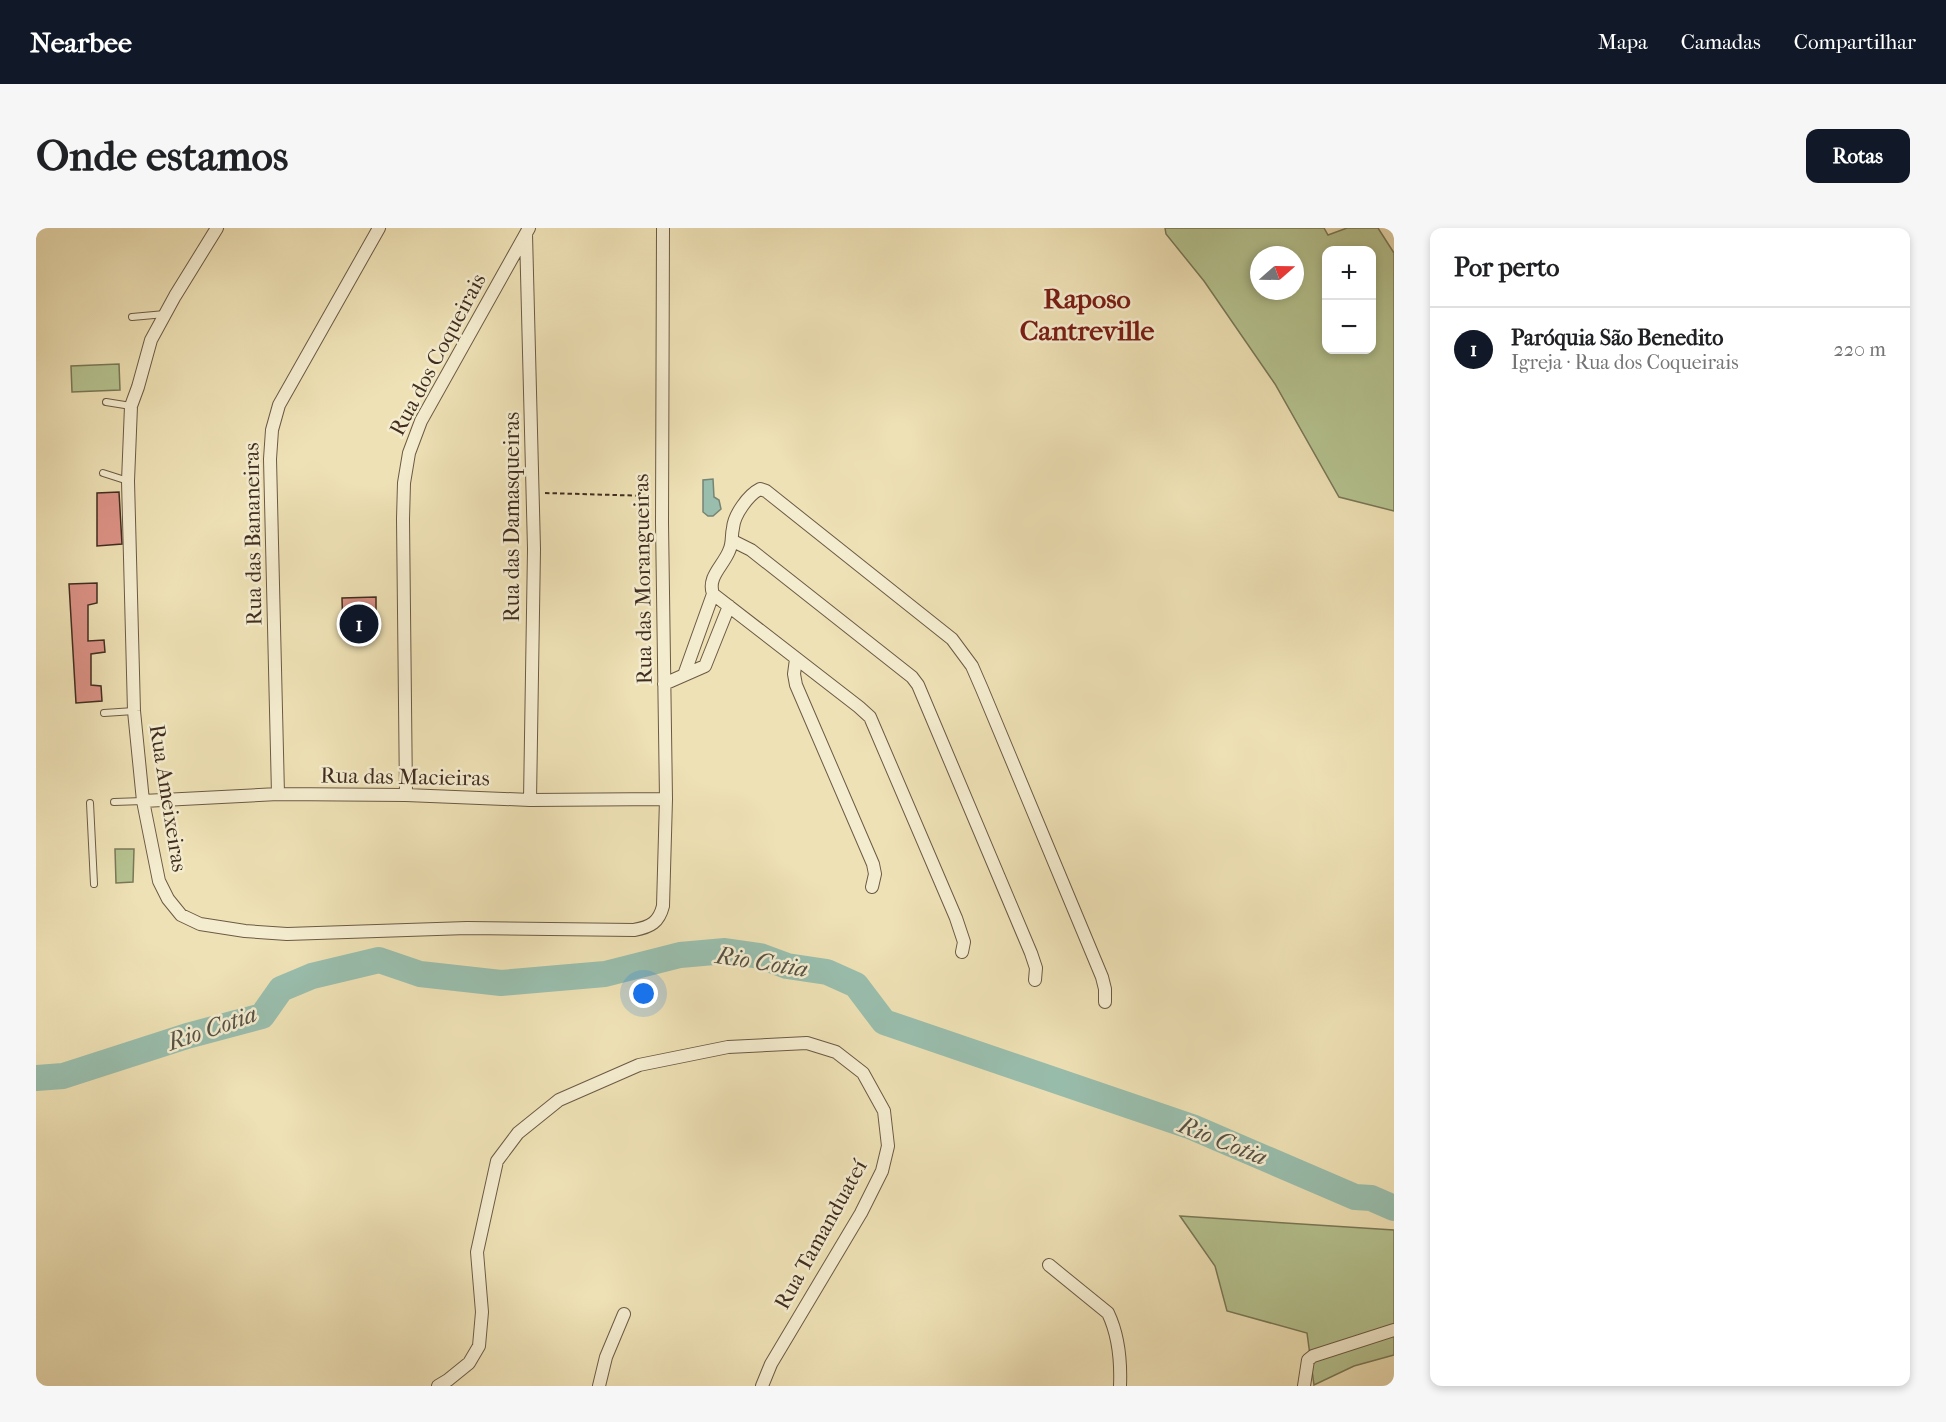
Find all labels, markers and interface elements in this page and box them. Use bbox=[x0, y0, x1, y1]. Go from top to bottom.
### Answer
text: Nearbee bbox=[30, 26, 132, 59]
text: Mapa bbox=[1598, 30, 1648, 54]
text: Camadas bbox=[1681, 30, 1761, 54]
text: Compartilhar bbox=[1794, 30, 1916, 54]
button: Rotas bbox=[1806, 129, 1910, 183]
text: Onde estamos bbox=[36, 132, 288, 181]
north arrow bbox=[1250, 246, 1304, 300]
map controls bbox=[1322, 246, 1376, 354]
button: + bbox=[1322, 246, 1376, 300]
text: Por perto bbox=[1454, 252, 1559, 283]
street label: Rua dos Coqueirais bbox=[384, 269, 492, 440]
district label: Raposo Cantreville bbox=[1020, 282, 1154, 347]
button: − bbox=[1322, 300, 1376, 354]
text: Paróquia São Benedito bbox=[1511, 325, 1723, 351]
text: 1 bbox=[1470, 338, 1477, 361]
text: 220 m bbox=[1833, 338, 1886, 361]
text: Igreja · Rua dos Coqueirais bbox=[1511, 351, 1739, 374]
street label: Rua das Damasqueiras bbox=[499, 412, 525, 622]
street label: Rua das Bananeiras bbox=[238, 442, 268, 626]
street label: Rua das Morangueiras bbox=[628, 473, 658, 684]
pin: 1 bbox=[340, 602, 378, 646]
street label: Rua Ameixeiras bbox=[144, 723, 192, 874]
street label: Rua das Macieiras bbox=[320, 763, 490, 791]
water label: Rio Cotia bbox=[712, 941, 810, 983]
your location bbox=[629, 979, 658, 1008]
water label: Rio Cotia bbox=[162, 1000, 260, 1057]
water label: Rio Cotia bbox=[1173, 1110, 1271, 1171]
street label: Rua Tamanduateí bbox=[769, 1155, 873, 1314]

